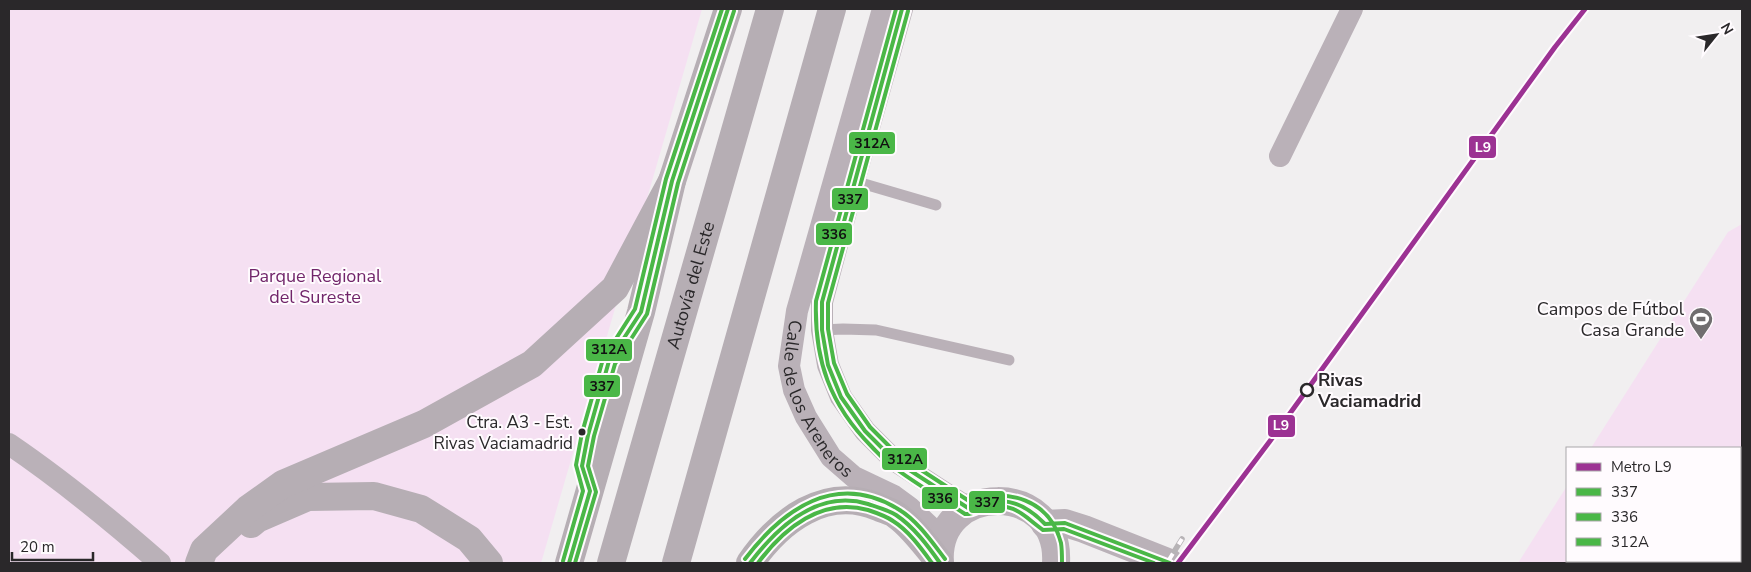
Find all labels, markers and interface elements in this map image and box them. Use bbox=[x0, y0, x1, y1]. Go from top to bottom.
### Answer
north arrow bbox=[1691, 10, 1741, 60]
text: N bbox=[1716, 19, 1738, 38]
line badge: 312A bbox=[848, 131, 896, 155]
text: 312A bbox=[854, 134, 890, 153]
line badge: L9 bbox=[1468, 135, 1497, 159]
text: L9 bbox=[1475, 138, 1491, 157]
line badge: 337 bbox=[831, 187, 869, 211]
text: 337 bbox=[837, 190, 863, 209]
street label: Autovía del Este bbox=[661, 219, 720, 352]
line badge: 336 bbox=[815, 222, 853, 246]
text: 336 bbox=[821, 225, 847, 244]
park label: Parque Regional del Sureste bbox=[249, 264, 382, 309]
place label: Campos de Fútbol Casa Grande bbox=[1537, 297, 1685, 342]
sports icon: Campos de Fútbol Casa Grande bbox=[1688, 306, 1714, 340]
street label: Calle de los Areneros bbox=[777, 318, 858, 483]
line badge: 312A bbox=[585, 338, 633, 362]
text: 312A bbox=[591, 340, 627, 359]
place label: Rivas Vaciamadrid bbox=[1317, 368, 1421, 413]
line badge: 337 bbox=[583, 374, 621, 398]
text: 337 bbox=[589, 377, 615, 396]
marker: Rivas Vaciamadrid bbox=[1300, 383, 1314, 397]
place label: Ctra. A3 - Est. Rivas Vaciamadrid bbox=[434, 411, 573, 455]
line badge: L9 bbox=[1267, 414, 1296, 438]
text: L9 bbox=[1273, 416, 1289, 435]
marker: Ctra. A3 - Est. Rivas Vaciamadrid bbox=[577, 427, 587, 437]
line badge: 312A bbox=[881, 447, 928, 471]
legend bbox=[1566, 447, 1741, 562]
text: 312A bbox=[887, 450, 923, 469]
text: Metro L9 bbox=[1611, 457, 1672, 477]
text: 337 bbox=[1611, 482, 1638, 502]
line badge: 336 bbox=[921, 486, 959, 510]
text: 336 bbox=[927, 489, 953, 508]
line badge: 337 bbox=[968, 490, 1006, 514]
text: 337 bbox=[974, 493, 1000, 512]
text: 336 bbox=[1611, 507, 1638, 527]
scale bar bbox=[12, 530, 94, 562]
text: 312A bbox=[1611, 532, 1649, 552]
text: 20 m bbox=[20, 537, 55, 557]

